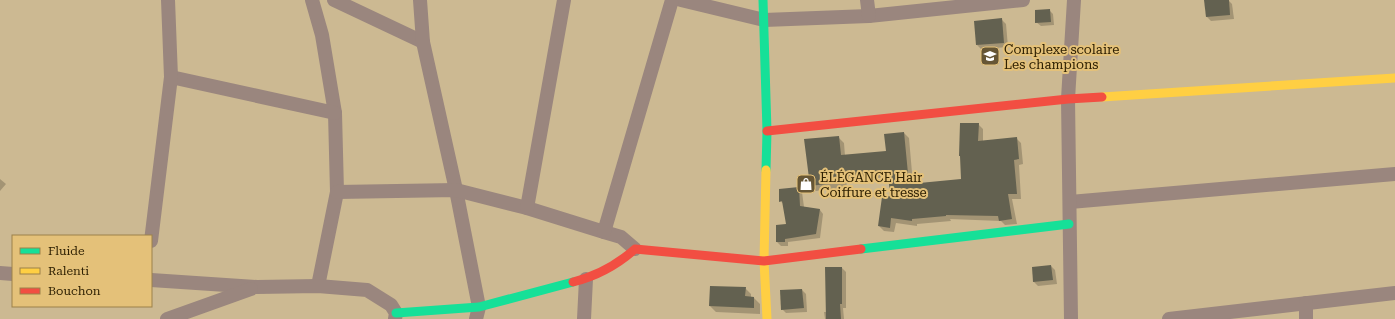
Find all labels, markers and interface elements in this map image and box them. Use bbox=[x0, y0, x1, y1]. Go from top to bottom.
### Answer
place label: Complexe scolaire Les champions bbox=[1004, 42, 1119, 72]
school or university icon: Complexe scolaire Les champions bbox=[979, 45, 1001, 67]
place label: ÉLÉGANCE Hair Coiffure et tresse bbox=[820, 169, 927, 200]
shop icon: ÉLÉGANCE Hair Coiffure et tresse bbox=[795, 173, 817, 195]
legend bbox=[12, 235, 152, 307]
text: Fluide bbox=[48, 244, 85, 258]
text: Ralenti bbox=[48, 264, 89, 278]
text: Bouchon bbox=[48, 284, 101, 298]

